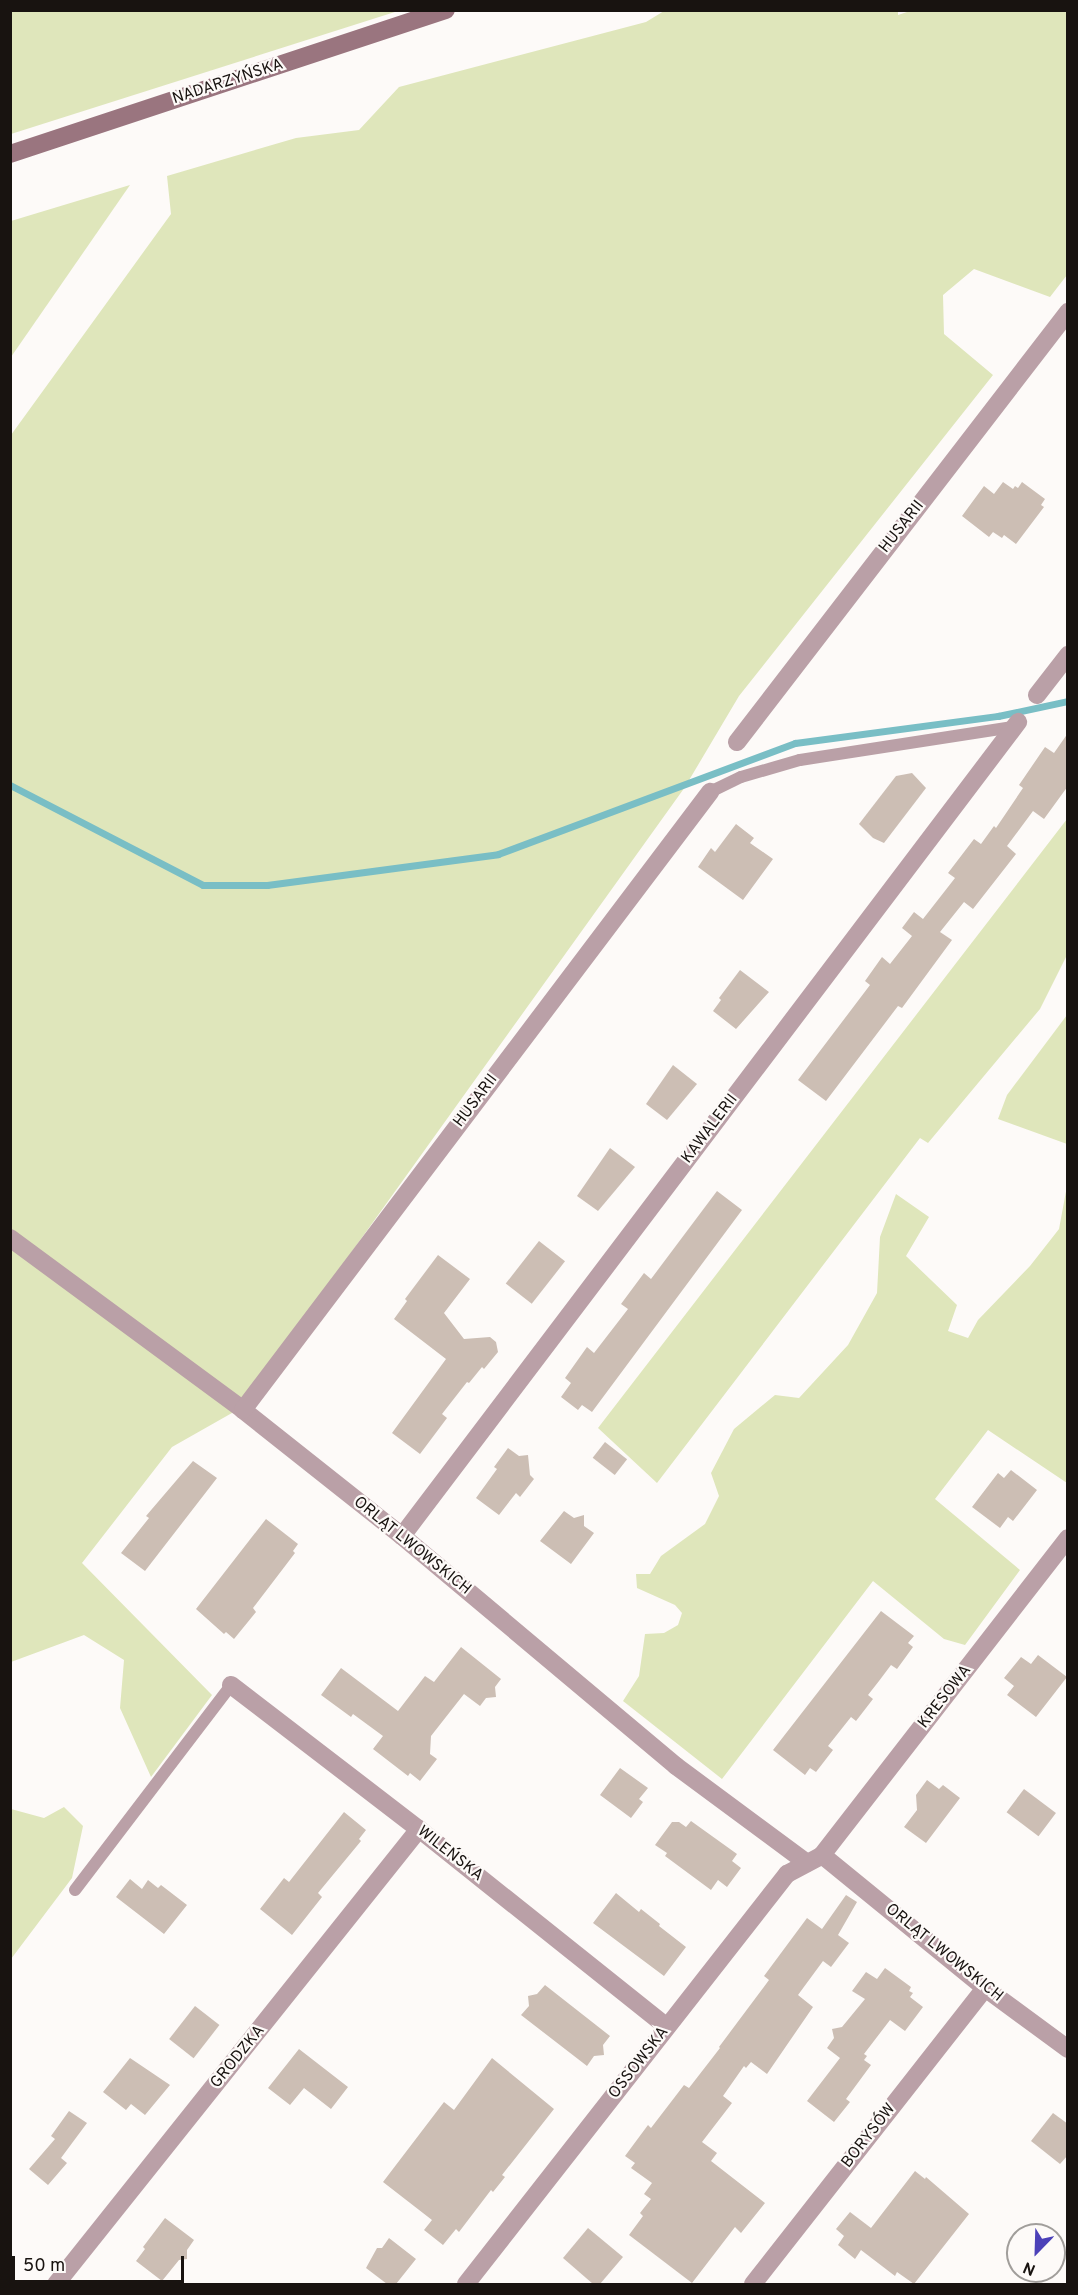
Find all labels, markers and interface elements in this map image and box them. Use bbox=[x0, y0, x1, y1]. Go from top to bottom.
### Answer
street label: NADARZYŃSKA bbox=[170, 55, 286, 109]
street label: HUSARII bbox=[876, 497, 928, 557]
street label: HUSARII bbox=[450, 1071, 502, 1131]
street label: KAWALERII bbox=[678, 1091, 742, 1167]
street label: ORLĄT LWOWSKICH bbox=[349, 1493, 475, 1599]
street label: KRESOWA bbox=[914, 1662, 976, 1732]
street label: WILEŃSKA bbox=[413, 1822, 487, 1886]
street label: ORLĄT LWOWSKICH bbox=[881, 1900, 1007, 2006]
street label: GRODZKA bbox=[207, 2022, 269, 2092]
street label: OSSOWSKA bbox=[605, 2023, 673, 2103]
street label: BORYSÓW bbox=[838, 2100, 900, 2172]
north arrow bbox=[1006, 2223, 1066, 2283]
scale bar bbox=[15, 2244, 188, 2282]
text: 50 m bbox=[23, 2255, 65, 2278]
text: N bbox=[1021, 2256, 1039, 2279]

